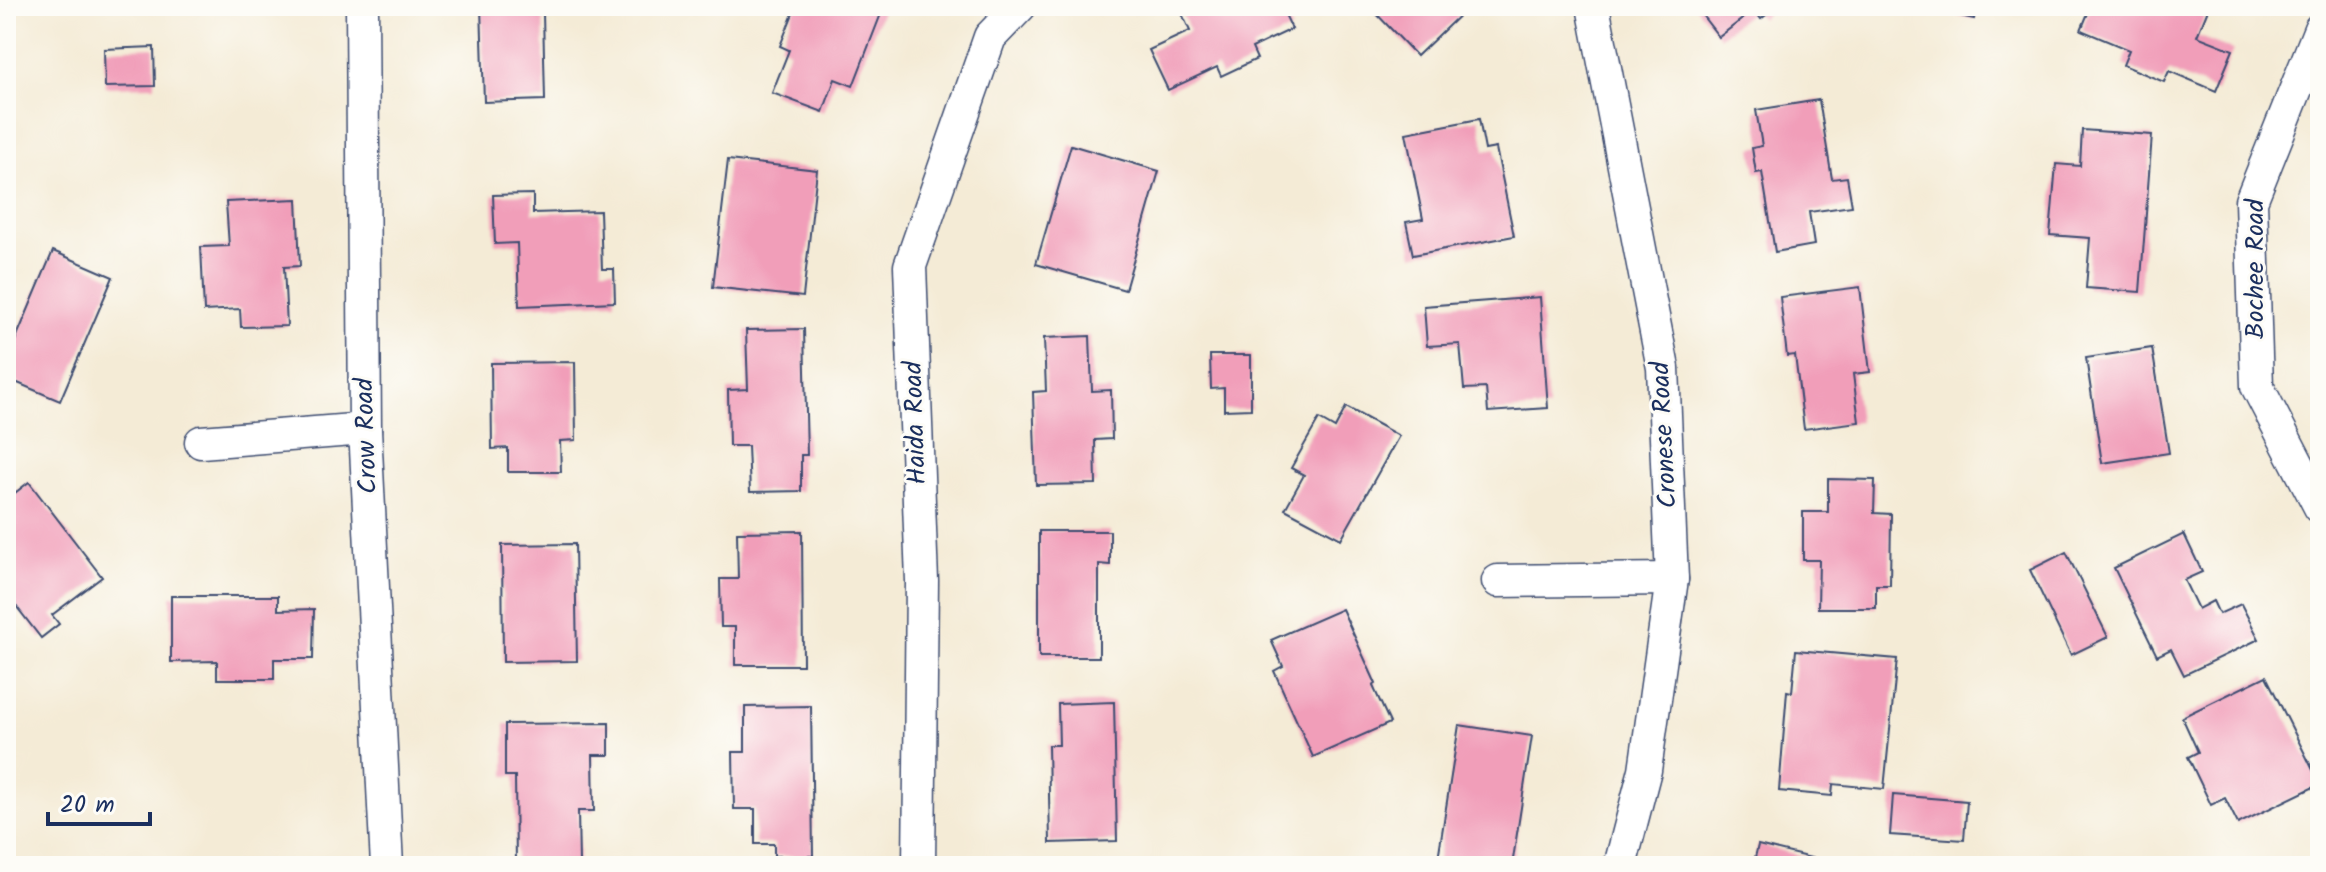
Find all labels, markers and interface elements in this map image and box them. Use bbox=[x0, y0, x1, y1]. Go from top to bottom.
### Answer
street label: Bochee Road bbox=[2235, 198, 2277, 339]
street label: Haida Road bbox=[893, 360, 939, 485]
street label: Cronese Road bbox=[1640, 360, 1690, 509]
street label: Crow Road bbox=[344, 376, 390, 495]
scale bar bbox=[48, 776, 150, 826]
text: 20 m bbox=[60, 786, 115, 825]

